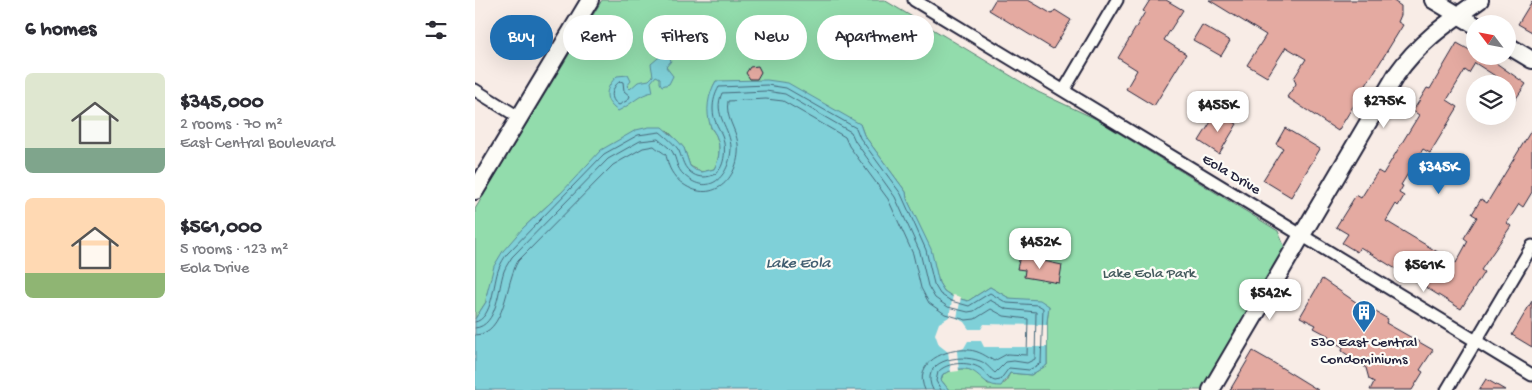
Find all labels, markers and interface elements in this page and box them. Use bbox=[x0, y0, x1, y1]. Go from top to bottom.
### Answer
chip: Buy bbox=[490, 15, 553, 60]
chip: Rent bbox=[563, 15, 633, 60]
chip: Filters bbox=[643, 15, 726, 60]
chip: New bbox=[736, 15, 807, 60]
chip: Apartment bbox=[817, 15, 934, 60]
north arrow bbox=[1466, 15, 1516, 65]
map controls bbox=[1466, 15, 1516, 125]
icon: filters bbox=[422, 16, 450, 44]
text: 6 homes bbox=[25, 18, 96, 43]
button: layers bbox=[1466, 75, 1516, 125]
pin: $275K bbox=[1349, 86, 1419, 129]
pin: $455K bbox=[1183, 90, 1253, 133]
text: $345,000 bbox=[180, 91, 264, 116]
icon: home bbox=[65, 93, 125, 153]
text: $275K bbox=[1364, 93, 1404, 112]
text: $455K bbox=[1198, 97, 1238, 116]
text: 2 rooms · 70 m² bbox=[180, 116, 283, 135]
text: East Central Boulevard bbox=[180, 135, 335, 154]
street label: Eola Drive bbox=[1199, 151, 1264, 200]
pin: $345K bbox=[1404, 152, 1474, 195]
text: $345K bbox=[1419, 159, 1459, 178]
text: $561,000 bbox=[180, 216, 262, 241]
icon: home bbox=[65, 218, 125, 278]
pin: $452K bbox=[1005, 228, 1075, 270]
text: $452K bbox=[1020, 234, 1060, 253]
text: 5 rooms · 123 m² bbox=[180, 241, 288, 260]
pin: $561K bbox=[1389, 250, 1459, 293]
water label: Lake Eola bbox=[766, 255, 831, 274]
text: $561K bbox=[1405, 257, 1443, 276]
text: Eola Drive bbox=[180, 260, 249, 279]
park label: Lake Eola Park bbox=[1103, 265, 1197, 283]
pin: $542K bbox=[1235, 278, 1305, 321]
text: $542K bbox=[1250, 285, 1290, 304]
building icon: 530 East Central Condominiums bbox=[1351, 299, 1377, 333]
place label: 530 East Central Condominiums bbox=[1311, 334, 1417, 369]

